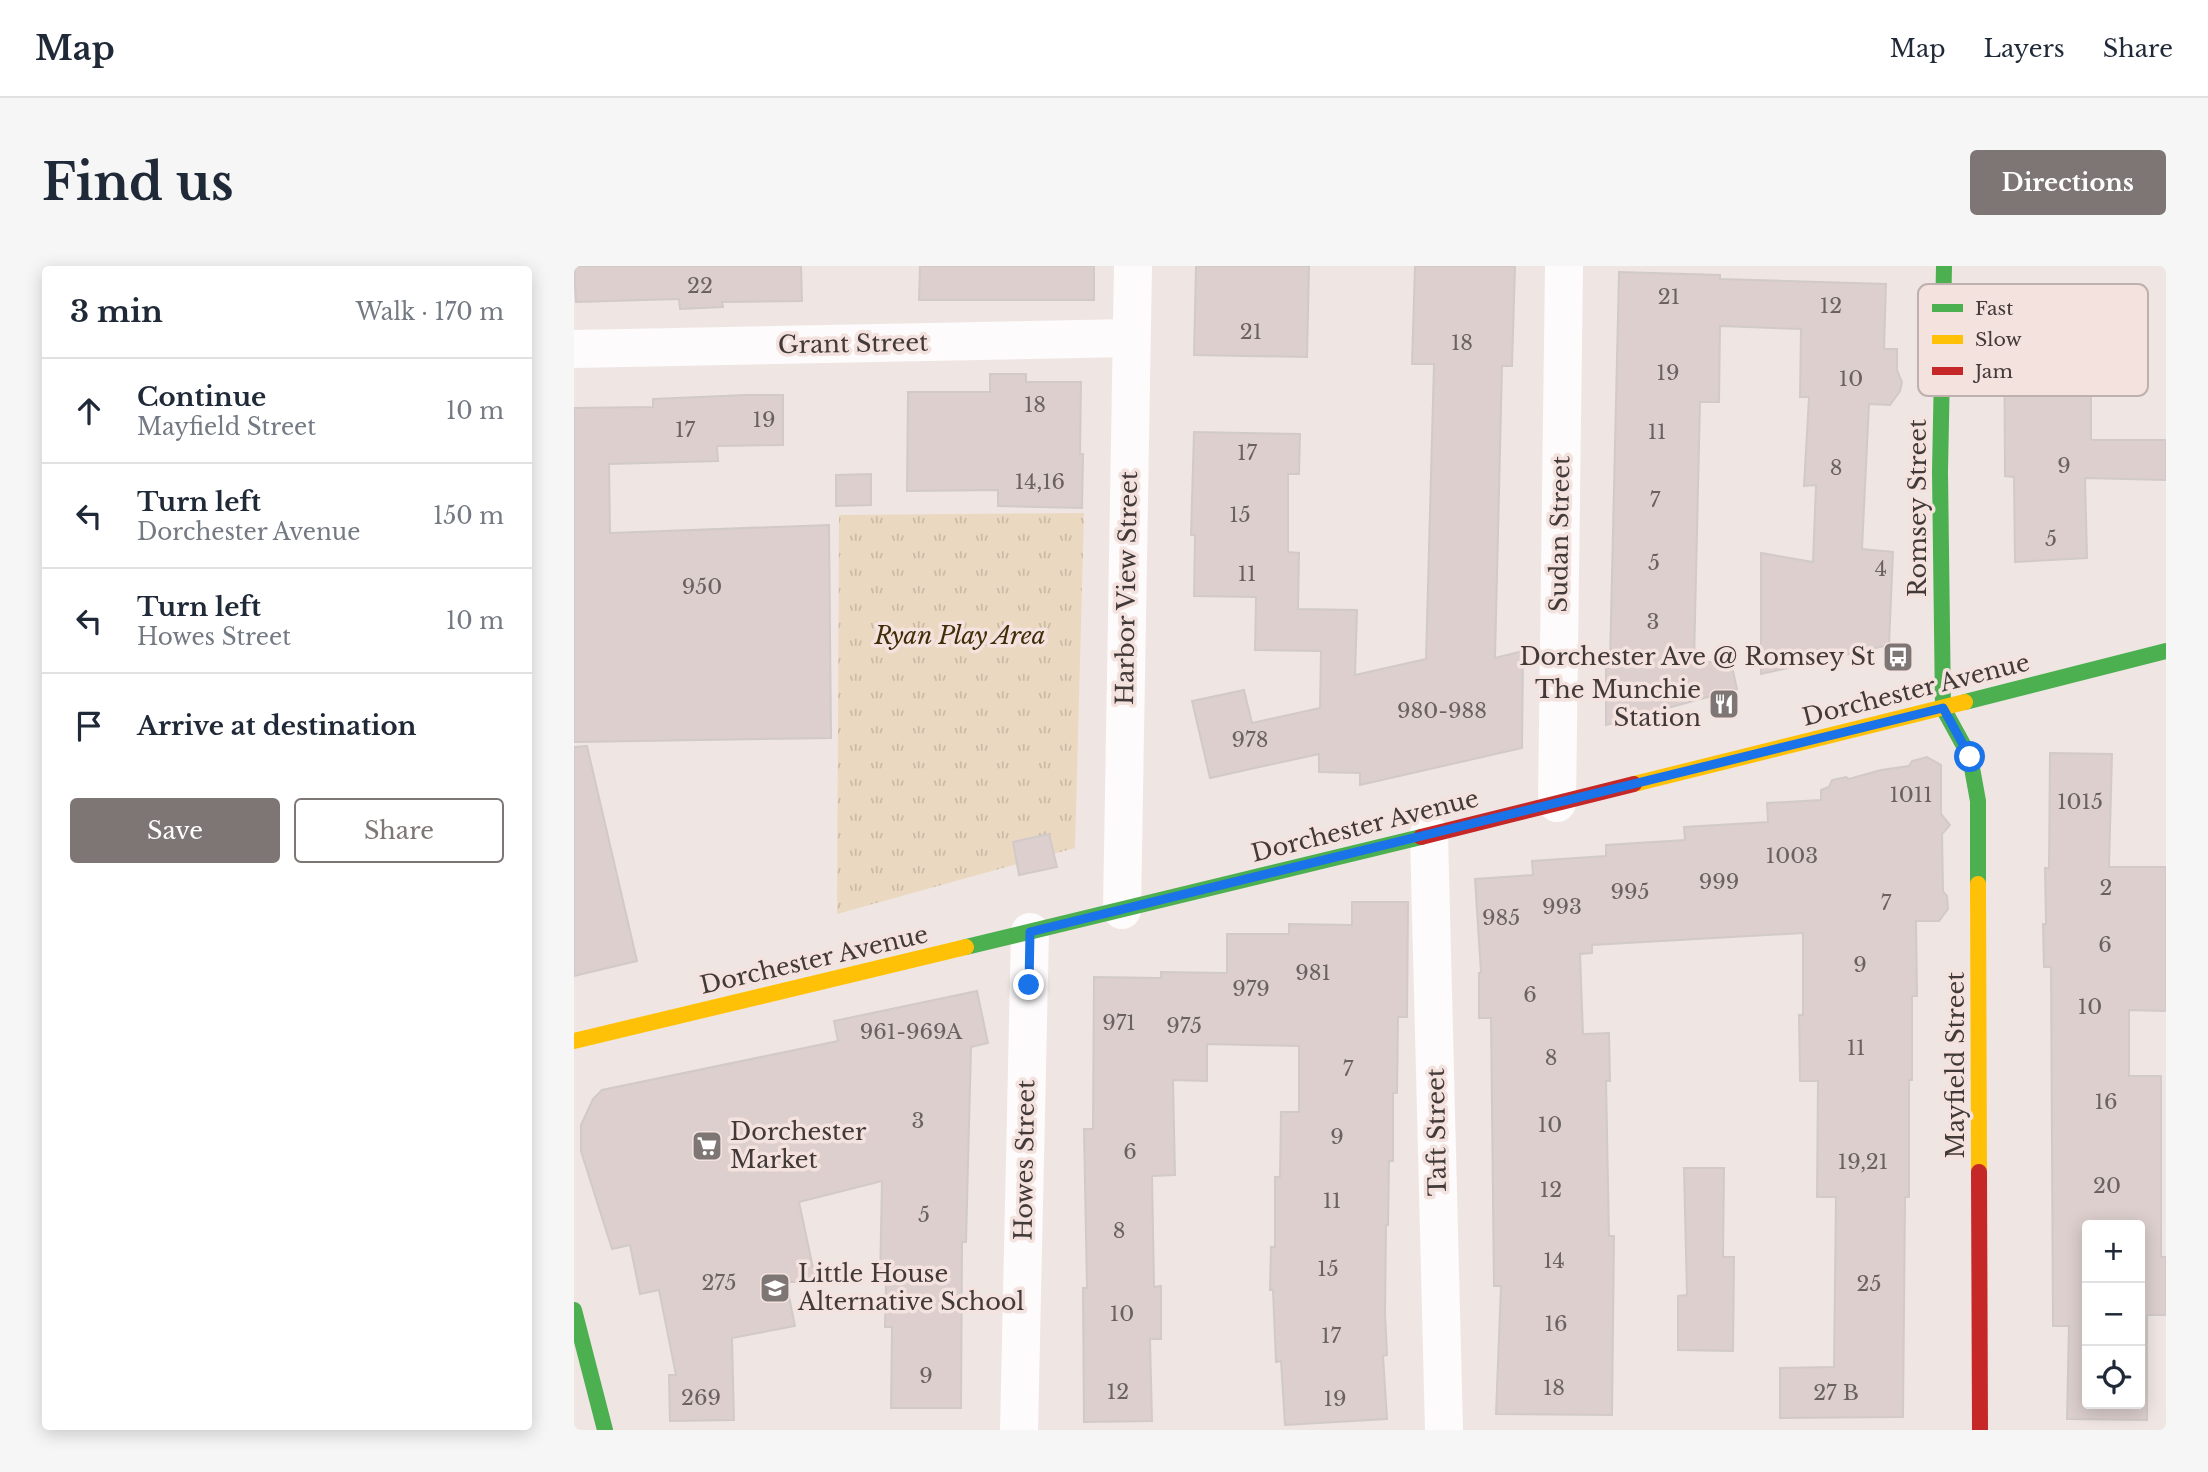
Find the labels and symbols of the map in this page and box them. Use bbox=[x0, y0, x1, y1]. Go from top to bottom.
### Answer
house number: 22 bbox=[687, 273, 713, 299]
house number: 21 bbox=[1658, 284, 1680, 310]
legend bbox=[1918, 284, 2148, 396]
house number: 12 bbox=[1820, 293, 1842, 319]
text: Fast bbox=[1975, 297, 2014, 320]
house number: 21 bbox=[1240, 319, 1262, 345]
street label: Grant Street bbox=[778, 328, 928, 359]
text: Slow bbox=[1975, 328, 2022, 351]
house number: 18 bbox=[1451, 330, 1473, 356]
house number: 19 bbox=[1657, 360, 1679, 386]
text: Jam bbox=[1972, 360, 2013, 383]
house number: 10 bbox=[1839, 366, 1863, 392]
house number: 18 bbox=[1024, 392, 1046, 418]
house number: 19 bbox=[753, 407, 775, 433]
house number: 17 bbox=[675, 417, 695, 443]
house number: 11 bbox=[1648, 419, 1666, 445]
street label: Romsey Street bbox=[1903, 419, 1932, 597]
house number: 17 bbox=[1237, 440, 1257, 466]
house number: 9 bbox=[2057, 453, 2071, 479]
street label: Sudan Street bbox=[1544, 455, 1575, 613]
house number: 8 bbox=[1830, 455, 1842, 481]
house number: 14,16 bbox=[1015, 469, 1065, 495]
street label: Harbor View Street bbox=[1110, 471, 1143, 705]
house number: 7 bbox=[1650, 487, 1661, 513]
house number: 15 bbox=[1229, 502, 1251, 528]
house number: 5 bbox=[2045, 526, 2057, 552]
house number: 5 bbox=[1648, 550, 1660, 576]
house number: 4 bbox=[1875, 556, 1887, 582]
house number: 11 bbox=[1238, 561, 1256, 587]
house number: 950 bbox=[682, 574, 722, 600]
house number: 3 bbox=[1647, 609, 1659, 635]
park label: Ryan Play Area bbox=[874, 621, 1045, 650]
bus stop icon: Dorchester Ave @ Romsey St bbox=[1881, 640, 1915, 674]
place label: Dorchester Ave @ Romsey St bbox=[1519, 642, 1875, 671]
street label: Dorchester Avenue bbox=[1799, 647, 2032, 732]
place label: The Munchie Station bbox=[1535, 675, 1701, 732]
restaurant icon: The Munchie Station bbox=[1707, 687, 1741, 721]
house number: 980-988 bbox=[1397, 698, 1487, 724]
house number: 978 bbox=[1232, 727, 1268, 753]
route start bbox=[1954, 741, 1985, 772]
house number: 1011 bbox=[1889, 782, 1933, 808]
street label: Dorchester Avenue bbox=[1248, 783, 1481, 868]
house number: 1015 bbox=[2057, 789, 2103, 815]
house number: 1003 bbox=[1766, 843, 1818, 869]
house number: 999 bbox=[1699, 869, 1739, 895]
house number: 2 bbox=[2100, 875, 2112, 901]
house number: 995 bbox=[1611, 879, 1649, 905]
house number: 7 bbox=[1881, 890, 1892, 916]
house number: 993 bbox=[1542, 894, 1582, 920]
house number: 985 bbox=[1482, 905, 1520, 931]
street label: Dorchester Avenue bbox=[697, 919, 931, 1000]
house number: 6 bbox=[2098, 932, 2112, 958]
house number: 9 bbox=[1853, 952, 1867, 978]
house number: 981 bbox=[1295, 960, 1331, 986]
route end bbox=[1013, 969, 1044, 1000]
street label: Mayfield Street bbox=[1941, 972, 1970, 1158]
house number: 979 bbox=[1232, 976, 1270, 1002]
house number: 6 bbox=[1523, 982, 1537, 1008]
house number: 10 bbox=[2078, 994, 2102, 1020]
house number: 971 bbox=[1102, 1010, 1136, 1036]
house number: 975 bbox=[1166, 1013, 1202, 1039]
house number: 961-969A bbox=[860, 1019, 963, 1045]
house number: 11 bbox=[1847, 1035, 1865, 1061]
house number: 8 bbox=[1545, 1045, 1557, 1071]
house number: 7 bbox=[1343, 1056, 1354, 1082]
street label: Taft Street bbox=[1421, 1068, 1452, 1196]
street label: Howes Street bbox=[1009, 1079, 1040, 1241]
house number: 16 bbox=[2095, 1089, 2117, 1115]
house number: 3 bbox=[912, 1108, 924, 1134]
house number: 10 bbox=[1538, 1112, 1562, 1138]
place label: Dorchester Market bbox=[730, 1117, 867, 1174]
house number: 9 bbox=[1330, 1124, 1344, 1150]
supermarket icon: Dorchester Market bbox=[690, 1129, 724, 1163]
house number: 6 bbox=[1123, 1139, 1137, 1165]
house number: 19,21 bbox=[1838, 1149, 1888, 1175]
house number: 20 bbox=[2093, 1173, 2121, 1199]
house number: 12 bbox=[1540, 1177, 1562, 1203]
house number: 11 bbox=[1323, 1188, 1341, 1214]
house number: 5 bbox=[918, 1202, 930, 1228]
house number: 8 bbox=[1113, 1218, 1125, 1244]
house number: 14 bbox=[1543, 1248, 1565, 1274]
house number: 15 bbox=[1317, 1256, 1339, 1282]
place label: Little House Alternative School bbox=[797, 1259, 1025, 1316]
house number: 275 bbox=[701, 1270, 737, 1296]
school or university icon: Little House Alternative School bbox=[758, 1271, 792, 1305]
house number: 25 bbox=[1857, 1271, 1881, 1297]
house number: 10 bbox=[1110, 1301, 1134, 1327]
house number: 16 bbox=[1545, 1311, 1567, 1337]
house number: 17 bbox=[1321, 1323, 1341, 1349]
house number: 9 bbox=[919, 1363, 933, 1389]
house number: 18 bbox=[1543, 1375, 1565, 1401]
house number: 12 bbox=[1107, 1379, 1129, 1405]
house number: 27 B bbox=[1813, 1380, 1859, 1406]
house number: 269 bbox=[681, 1385, 721, 1411]
house number: 19 bbox=[1324, 1386, 1346, 1412]

